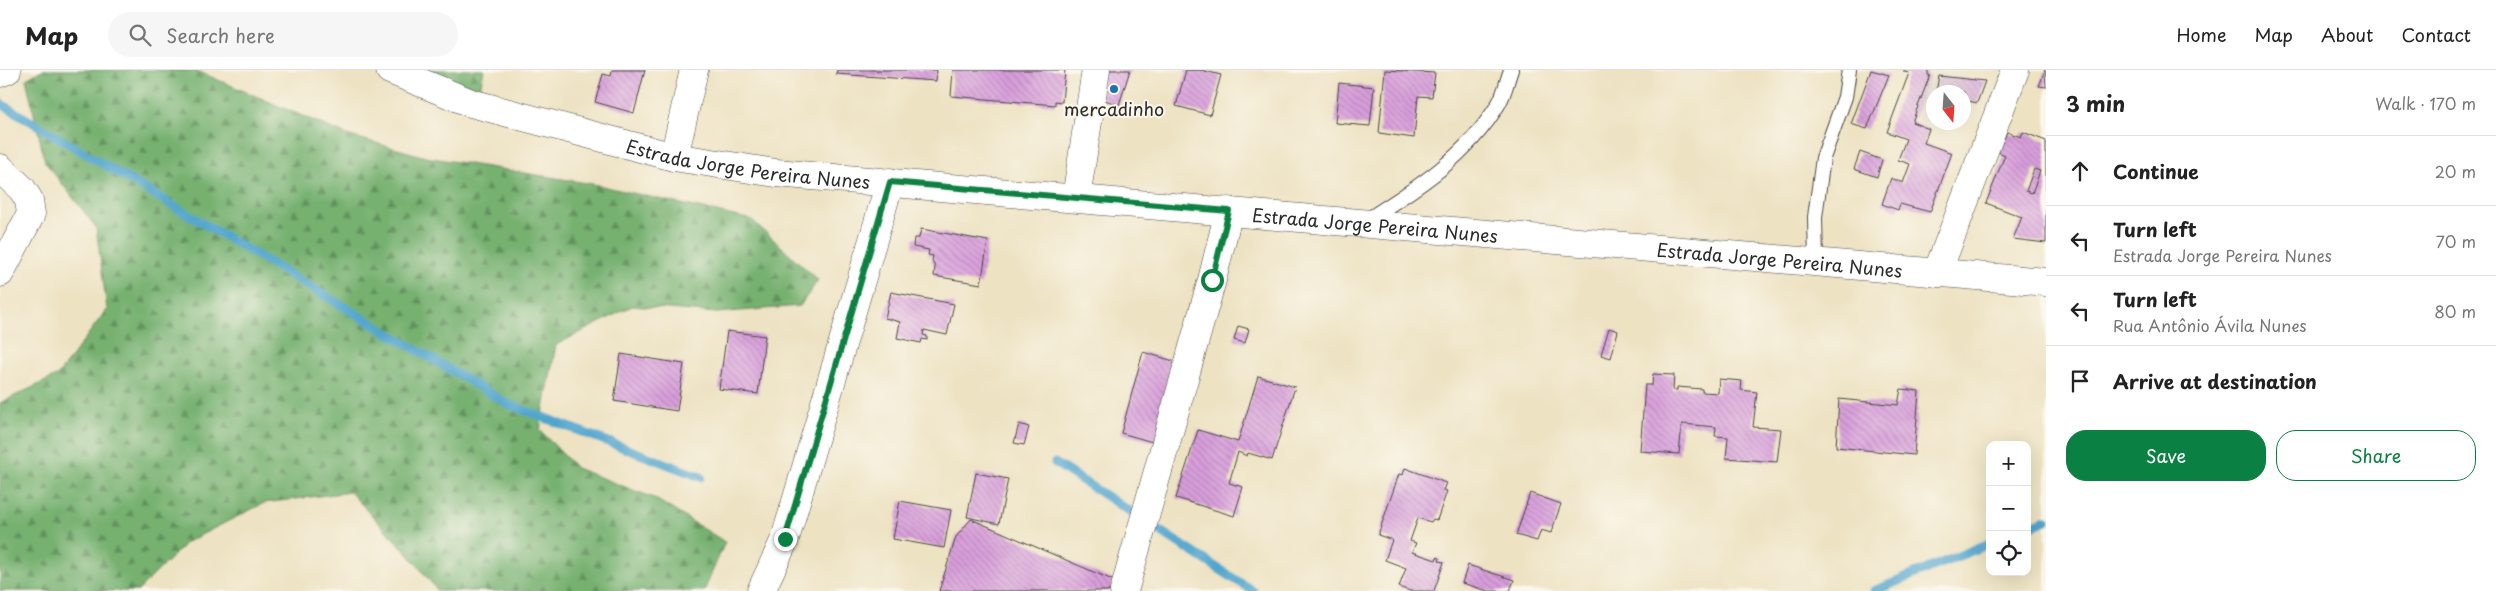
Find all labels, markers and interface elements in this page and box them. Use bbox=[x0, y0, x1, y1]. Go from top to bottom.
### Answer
search box bbox=[108, 12, 458, 57]
text: Map bbox=[25, 17, 78, 53]
icon: search bbox=[126, 21, 154, 49]
text: Search here bbox=[166, 21, 275, 49]
text: Home bbox=[2176, 21, 2226, 48]
text: Map bbox=[2254, 21, 2293, 48]
text: About bbox=[2321, 21, 2373, 48]
text: Contact bbox=[2401, 21, 2471, 48]
marker: mercadinho bbox=[1108, 83, 1120, 95]
north arrow bbox=[1926, 85, 1971, 130]
text: 3 min bbox=[2066, 87, 2125, 119]
text: Walk · 170 m bbox=[2375, 91, 2476, 115]
place label: mercadinho bbox=[1064, 95, 1164, 122]
street label: Estrada Jorge Pereira Nunes bbox=[623, 131, 871, 195]
icon: ahead bbox=[2066, 157, 2094, 185]
text: Continue bbox=[2113, 157, 2199, 185]
text: 20 m bbox=[2435, 159, 2476, 183]
street label: Estrada Jorge Pereira Nunes bbox=[1251, 200, 1499, 248]
text: Turn left bbox=[2113, 215, 2197, 243]
icon: left bbox=[2066, 227, 2094, 255]
text: 70 m bbox=[2436, 229, 2476, 253]
street label: Estrada Jorge Pereira Nunes bbox=[1656, 235, 1903, 283]
text: Estrada Jorge Pereira Nunes bbox=[2113, 243, 2332, 267]
route start bbox=[1201, 269, 1224, 292]
text: Turn left bbox=[2113, 285, 2197, 313]
icon: left bbox=[2066, 297, 2094, 325]
text: 80 m bbox=[2434, 299, 2476, 323]
text: Rua Antônio Ávila Nunes bbox=[2113, 313, 2306, 337]
icon: arrive bbox=[2066, 367, 2094, 395]
text: Arrive at destination bbox=[2113, 367, 2317, 395]
button: Save bbox=[2066, 430, 2266, 481]
button: Share bbox=[2276, 430, 2476, 481]
map controls bbox=[1986, 441, 2031, 576]
button: + bbox=[1986, 441, 2031, 486]
button: − bbox=[1986, 486, 2031, 531]
route end bbox=[774, 528, 797, 551]
button: locate bbox=[1986, 531, 2031, 576]

